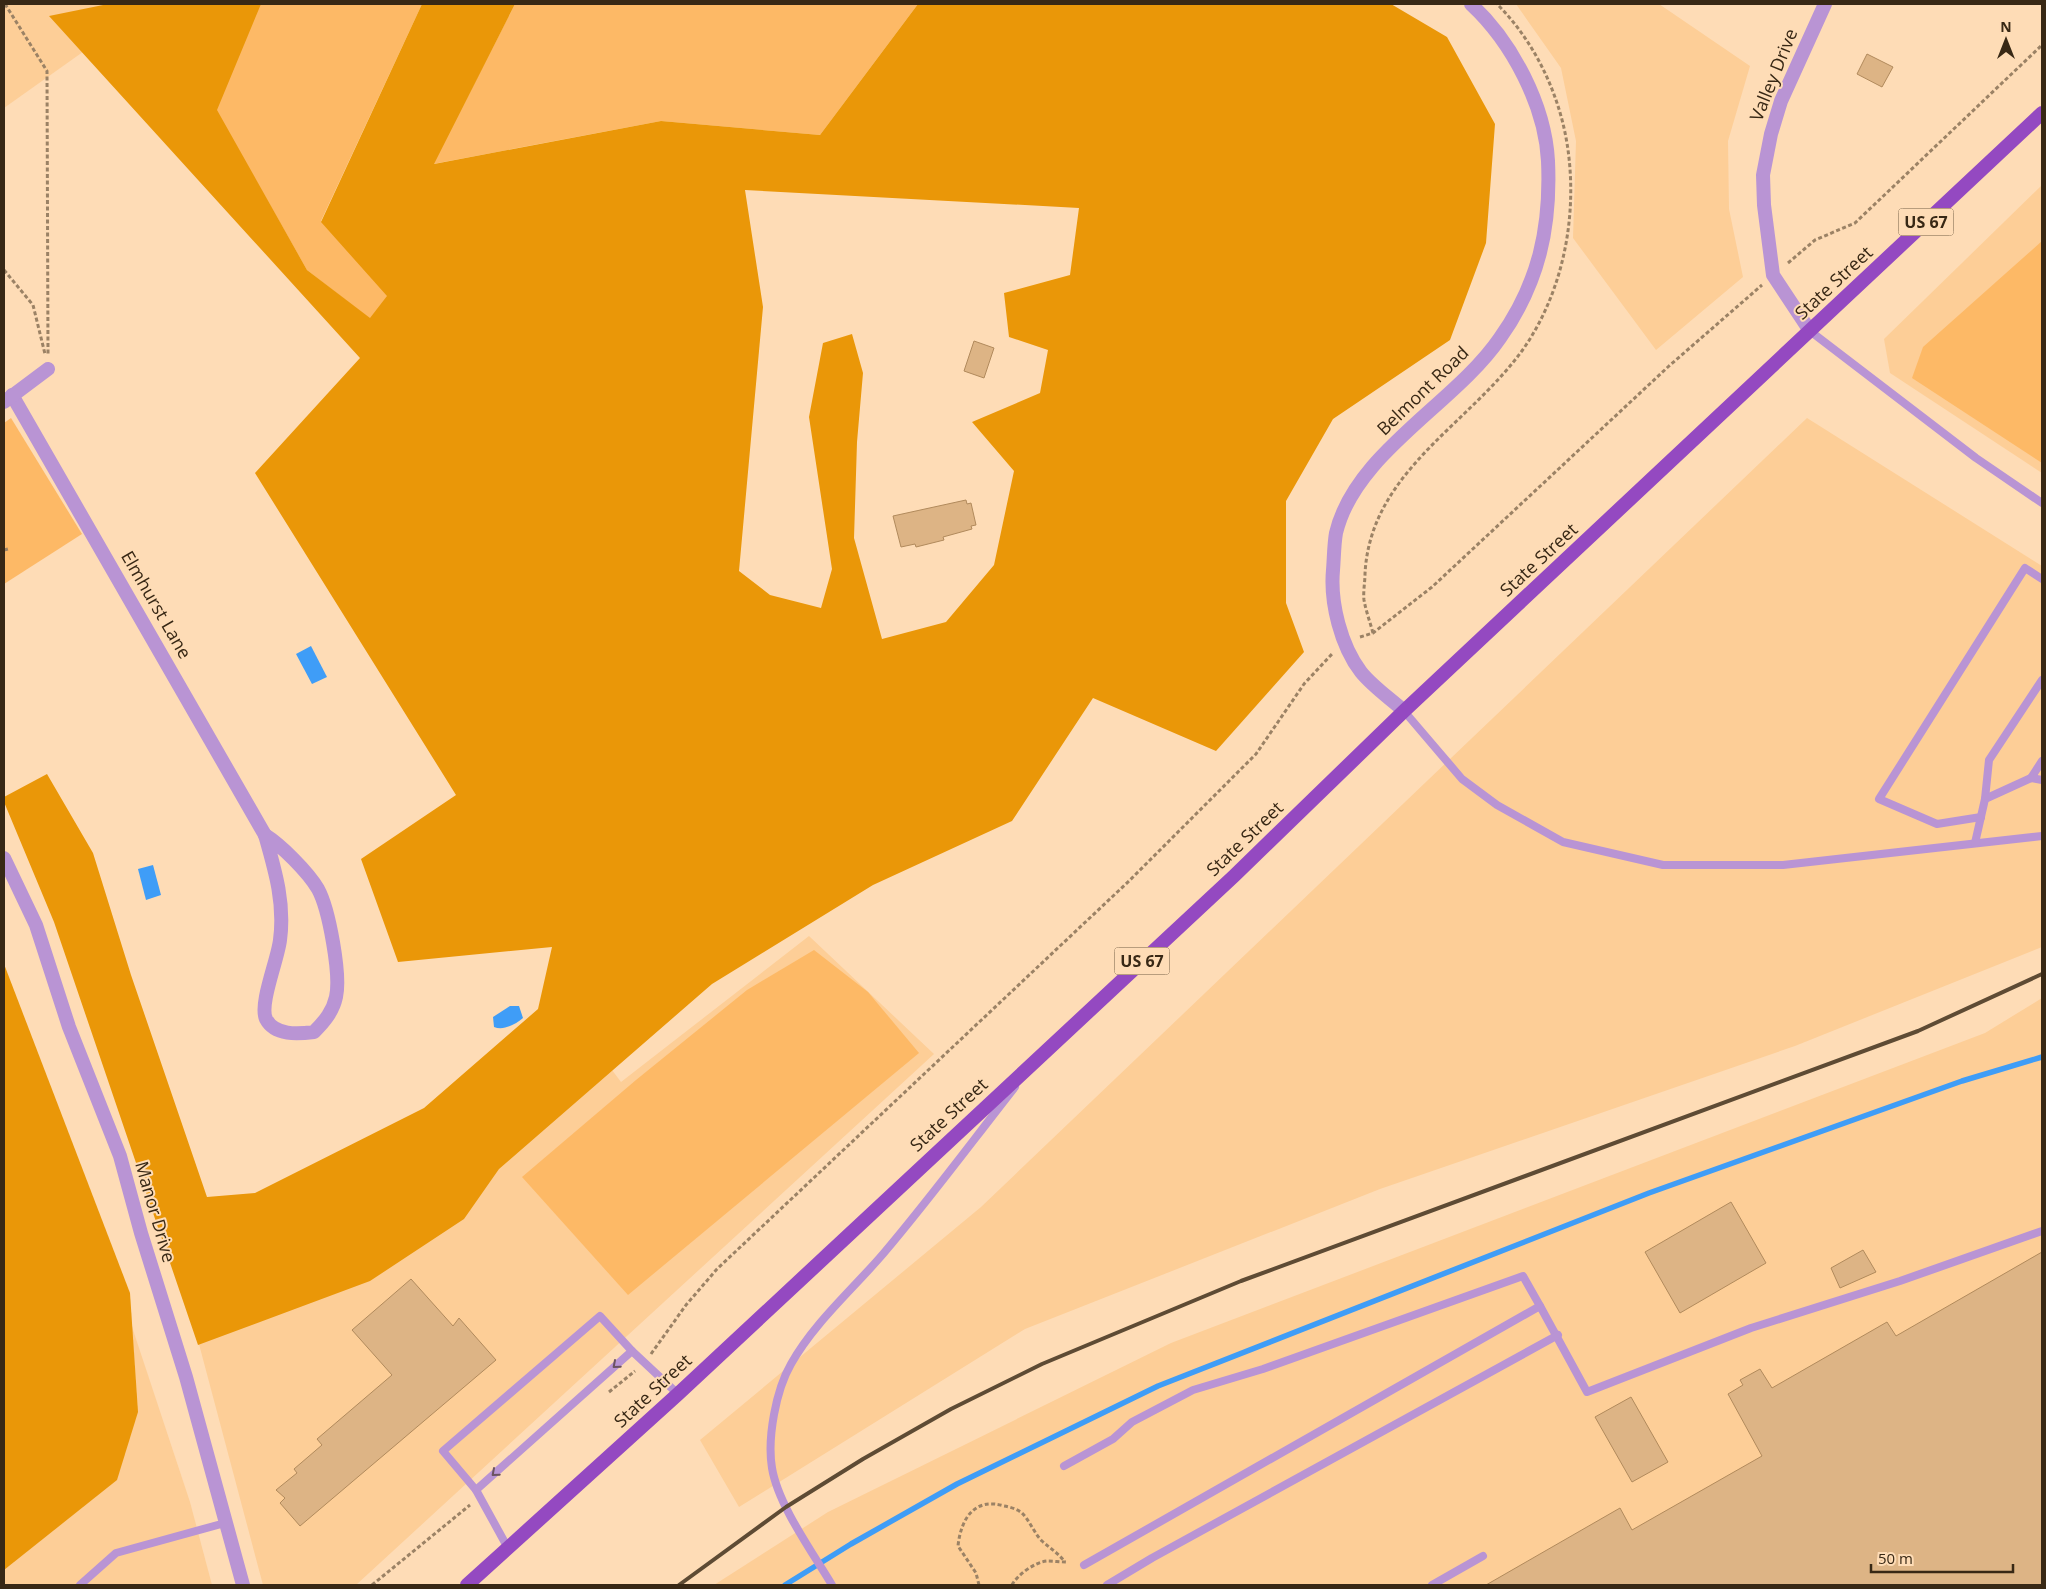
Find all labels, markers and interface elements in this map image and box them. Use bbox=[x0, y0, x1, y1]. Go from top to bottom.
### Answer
north arrow bbox=[1981, 15, 2031, 65]
text: N bbox=[2000, 17, 2012, 36]
street label: Valley Drive bbox=[1744, 25, 1802, 124]
road number: US 67 bbox=[1898, 208, 1954, 236]
street label: State Street bbox=[1789, 240, 1877, 324]
street label: Belmont Road bbox=[1371, 340, 1473, 440]
street label: State Street bbox=[1494, 517, 1582, 601]
street label: Elmhurst Lane bbox=[116, 546, 197, 663]
street label: State Street bbox=[1201, 796, 1288, 881]
road number: US 67 bbox=[1114, 948, 1170, 974]
street label: State Street bbox=[904, 1072, 992, 1156]
street label: Manor Drive bbox=[130, 1158, 182, 1265]
street label: State Street bbox=[608, 1348, 696, 1432]
one-way arrow bbox=[613, 1360, 622, 1369]
one-way arrow bbox=[491, 1467, 500, 1476]
scale bar bbox=[1871, 1542, 2014, 1574]
text: 50 m bbox=[1878, 1548, 1913, 1568]

